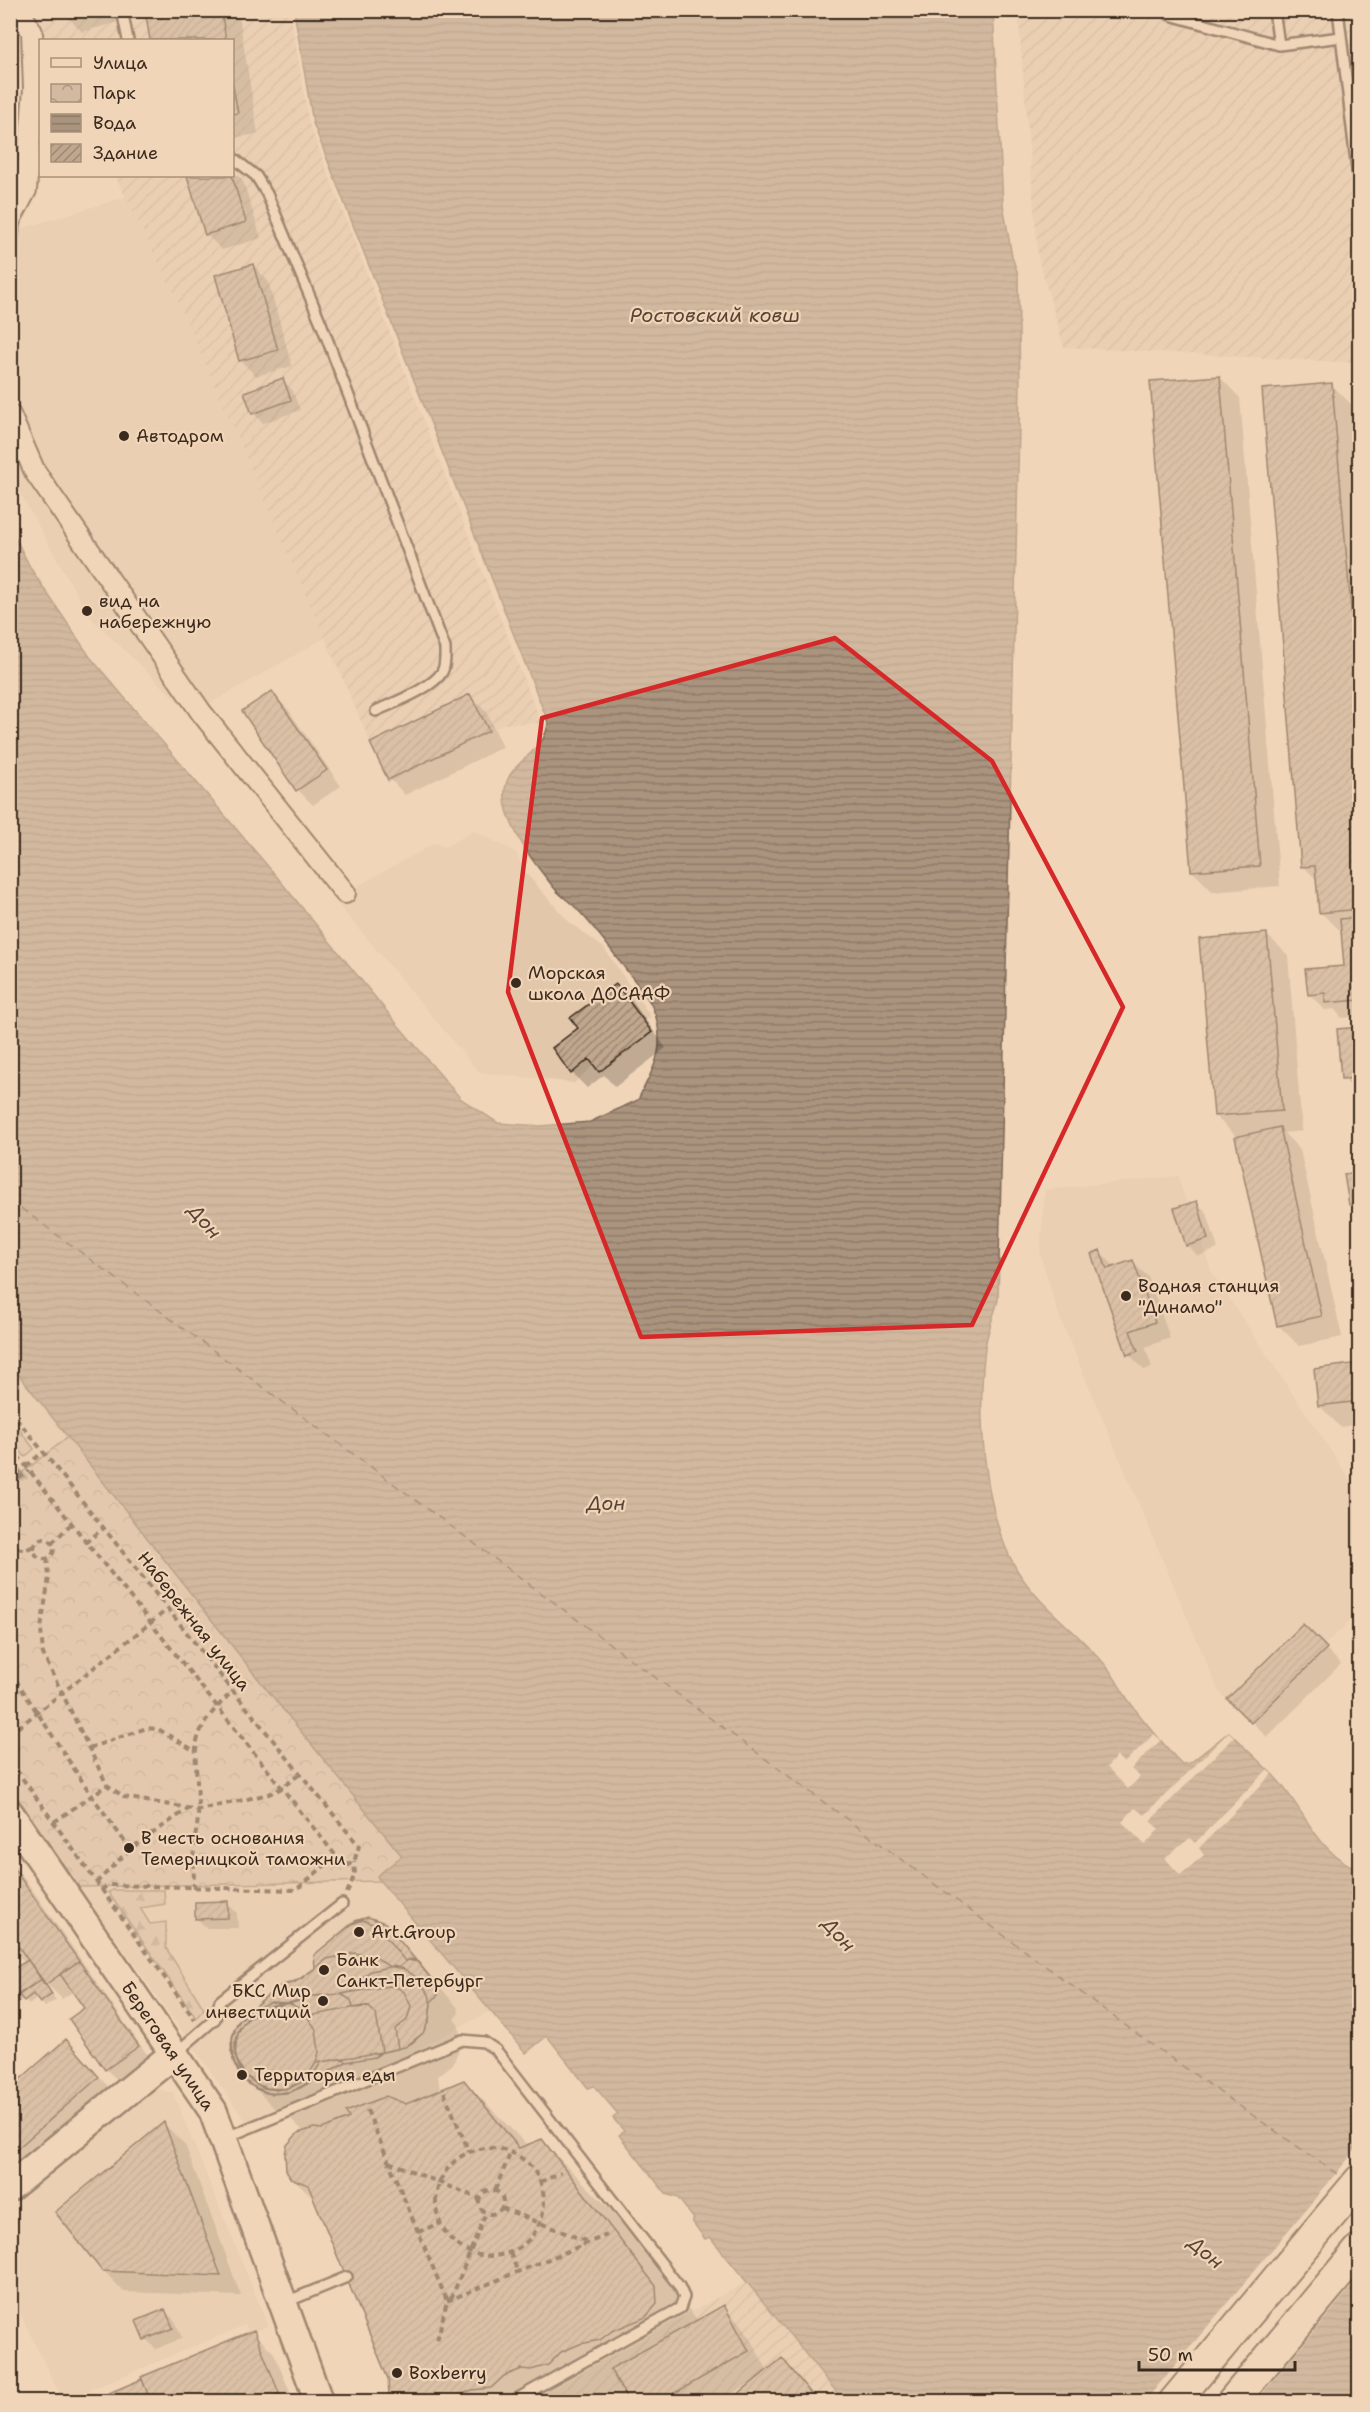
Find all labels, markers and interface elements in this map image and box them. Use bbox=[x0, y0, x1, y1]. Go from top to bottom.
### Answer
legend bbox=[39, 39, 234, 177]
text: Улица bbox=[93, 51, 147, 75]
text: Парк bbox=[93, 81, 136, 105]
text: Вода bbox=[93, 111, 136, 135]
text: Здание bbox=[93, 141, 158, 165]
water label: Ростовский ковш bbox=[630, 302, 800, 328]
place label: Автодром bbox=[136, 424, 224, 448]
marker: Автодром bbox=[117, 429, 131, 443]
place label: вид на набережную bbox=[99, 589, 212, 634]
marker: вид на набережную bbox=[80, 604, 94, 618]
place label: Морская школа ДОСААФ bbox=[528, 961, 670, 1006]
marker: Морская школа ДОСААФ bbox=[509, 976, 523, 990]
water label: Дон bbox=[182, 1197, 228, 1244]
place label: Водная станция "Динамо" bbox=[1138, 1274, 1279, 1319]
marker: Водная станция "Динамо" bbox=[1119, 1289, 1133, 1303]
water label: Дон bbox=[586, 1490, 625, 1516]
street label: Набережная улица bbox=[132, 1546, 256, 1696]
place label: В честь основания Темерницкой таможни bbox=[141, 1826, 346, 1871]
marker: В честь основания Темерницкой таможни bbox=[122, 1841, 136, 1855]
water label: Дон bbox=[816, 1910, 862, 1957]
place label: Art.Group bbox=[371, 1920, 456, 1944]
marker: Art.Group bbox=[352, 1925, 366, 1939]
place label: Банк Санкт-Петербург bbox=[336, 1948, 483, 1993]
marker: Банк Санкт-Петербург bbox=[317, 1963, 331, 1977]
street label: Береговая улица bbox=[116, 1977, 220, 2115]
place label: БКС Мир инвестиций bbox=[205, 1979, 311, 2024]
marker: БКС Мир инвестиций bbox=[316, 1994, 330, 2008]
place label: Территория еды bbox=[254, 2063, 396, 2087]
marker: Территория еды bbox=[235, 2068, 249, 2082]
water label: Дон bbox=[1182, 2229, 1229, 2274]
scale bar bbox=[1139, 2334, 1295, 2372]
text: 50 m bbox=[1148, 2343, 1193, 2367]
place label: Boxberry bbox=[409, 2361, 487, 2385]
marker: Boxberry bbox=[390, 2366, 404, 2380]

